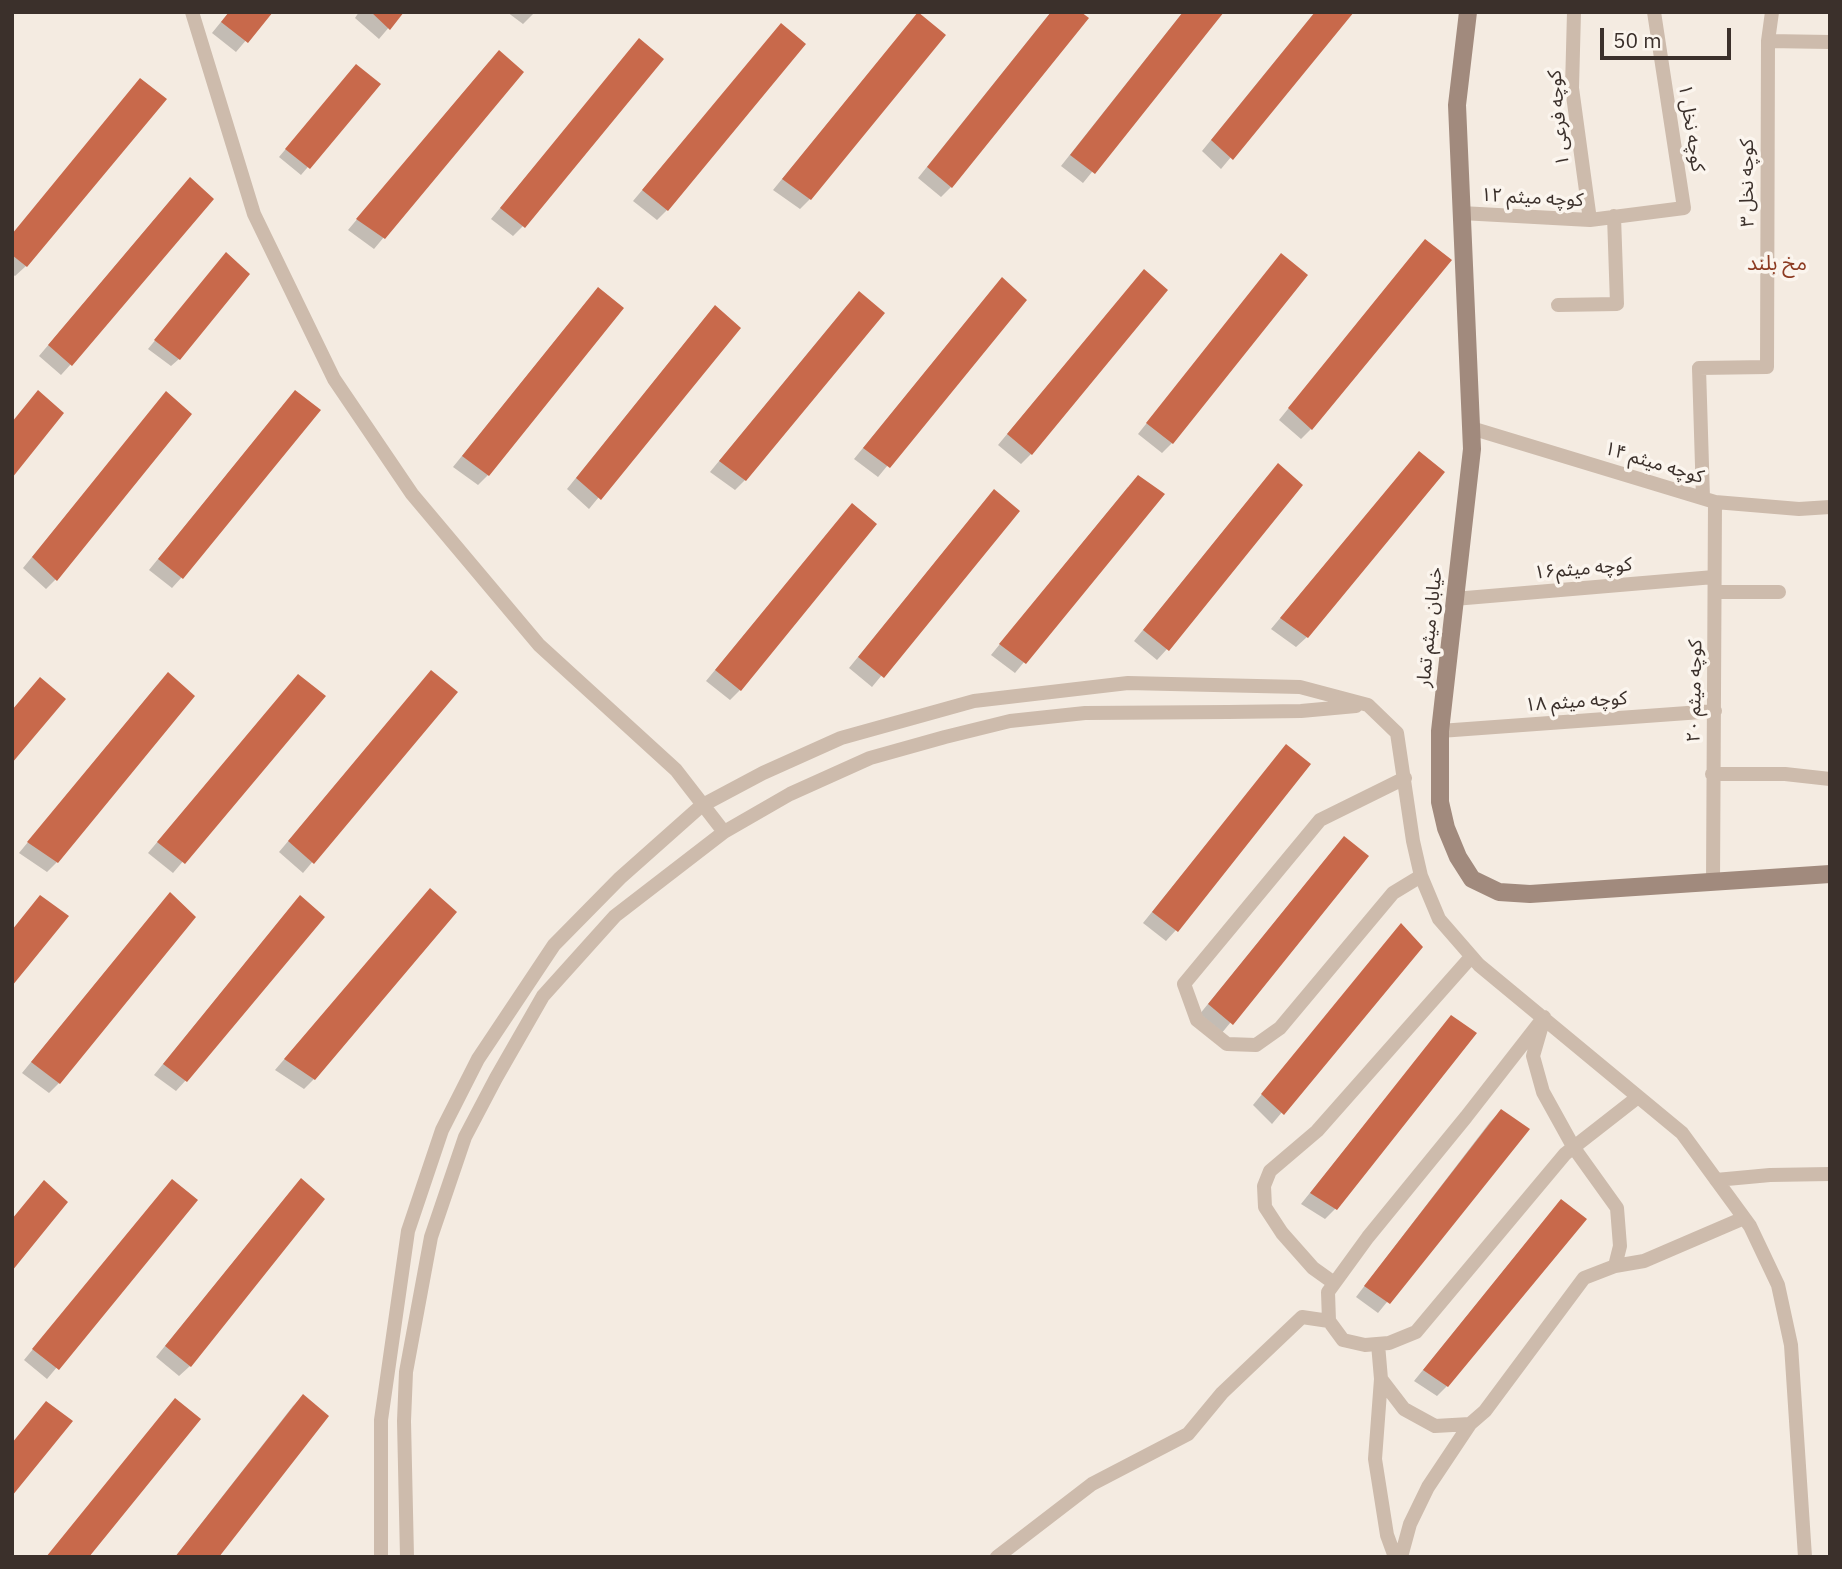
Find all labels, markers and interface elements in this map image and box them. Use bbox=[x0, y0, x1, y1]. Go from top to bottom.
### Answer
scale bar bbox=[1604, 14, 1735, 58]
text: 50 m bbox=[1613, 26, 1662, 54]
street label: کوچه فرعی ۱ bbox=[1543, 69, 1575, 167]
street label: کوچه نخل ۱ bbox=[1673, 83, 1709, 173]
street label: کوچه نخل ۳ bbox=[1737, 139, 1759, 227]
street label: کوچه میثم ۱۲ bbox=[1480, 184, 1584, 212]
district label: مخ بلند bbox=[1747, 251, 1807, 277]
street label: کوچه میثم ۱۴ bbox=[1602, 437, 1706, 489]
street label: کوچه میثم۱۶ bbox=[1533, 553, 1633, 585]
street label: خیابان میثم تمار bbox=[1412, 566, 1448, 688]
street label: کوچه میثم ۲۰ bbox=[1683, 639, 1707, 743]
street label: کوچه میثم ۱۸ bbox=[1524, 687, 1628, 717]

